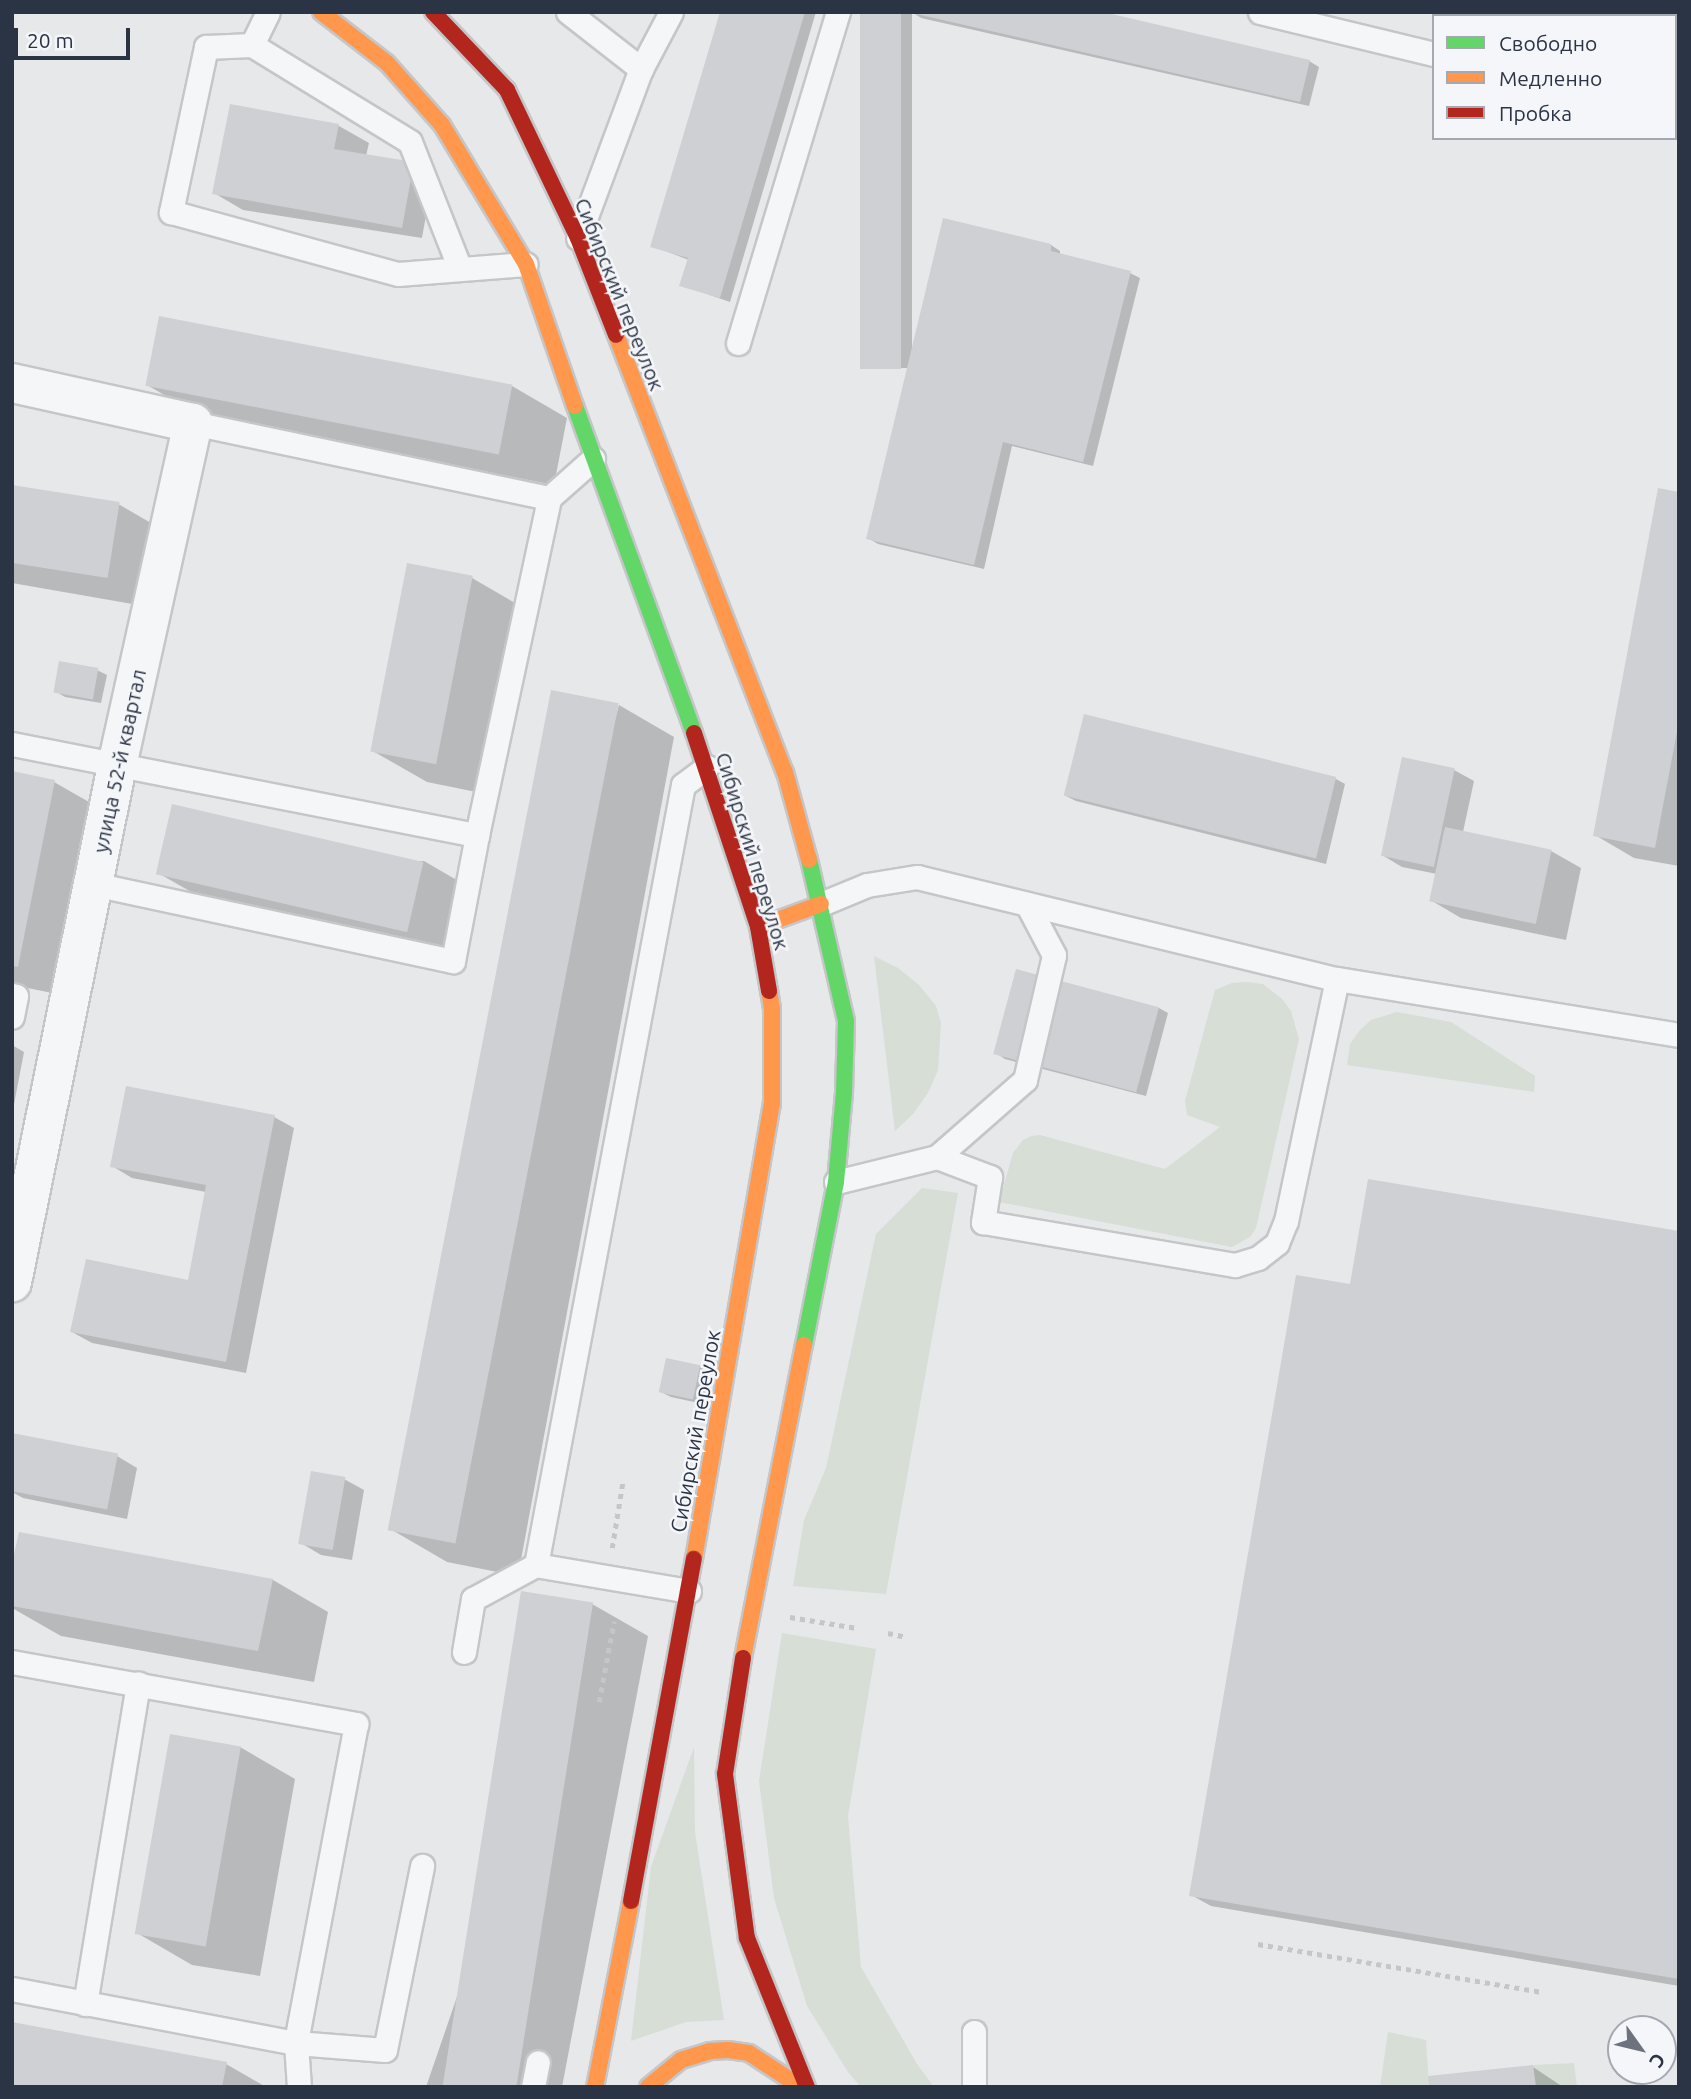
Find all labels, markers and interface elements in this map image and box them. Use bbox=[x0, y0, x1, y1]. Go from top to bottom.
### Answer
scale bar bbox=[18, 14, 133, 58]
legend bbox=[1432, 14, 1677, 140]
text: 20 m bbox=[27, 28, 74, 52]
text: Свободно bbox=[1499, 31, 1597, 55]
text: Медленно bbox=[1499, 66, 1602, 90]
text: Пробка bbox=[1499, 101, 1572, 125]
street label: Сибирский переулок bbox=[570, 194, 670, 394]
street label: улица 52-й квартал bbox=[87, 667, 151, 855]
street label: Сибирский переулок bbox=[711, 749, 795, 953]
street label: Сибирский переулок bbox=[665, 1328, 725, 1534]
north arrow bbox=[1607, 2015, 1677, 2085]
text: С bbox=[1645, 2049, 1670, 2072]

